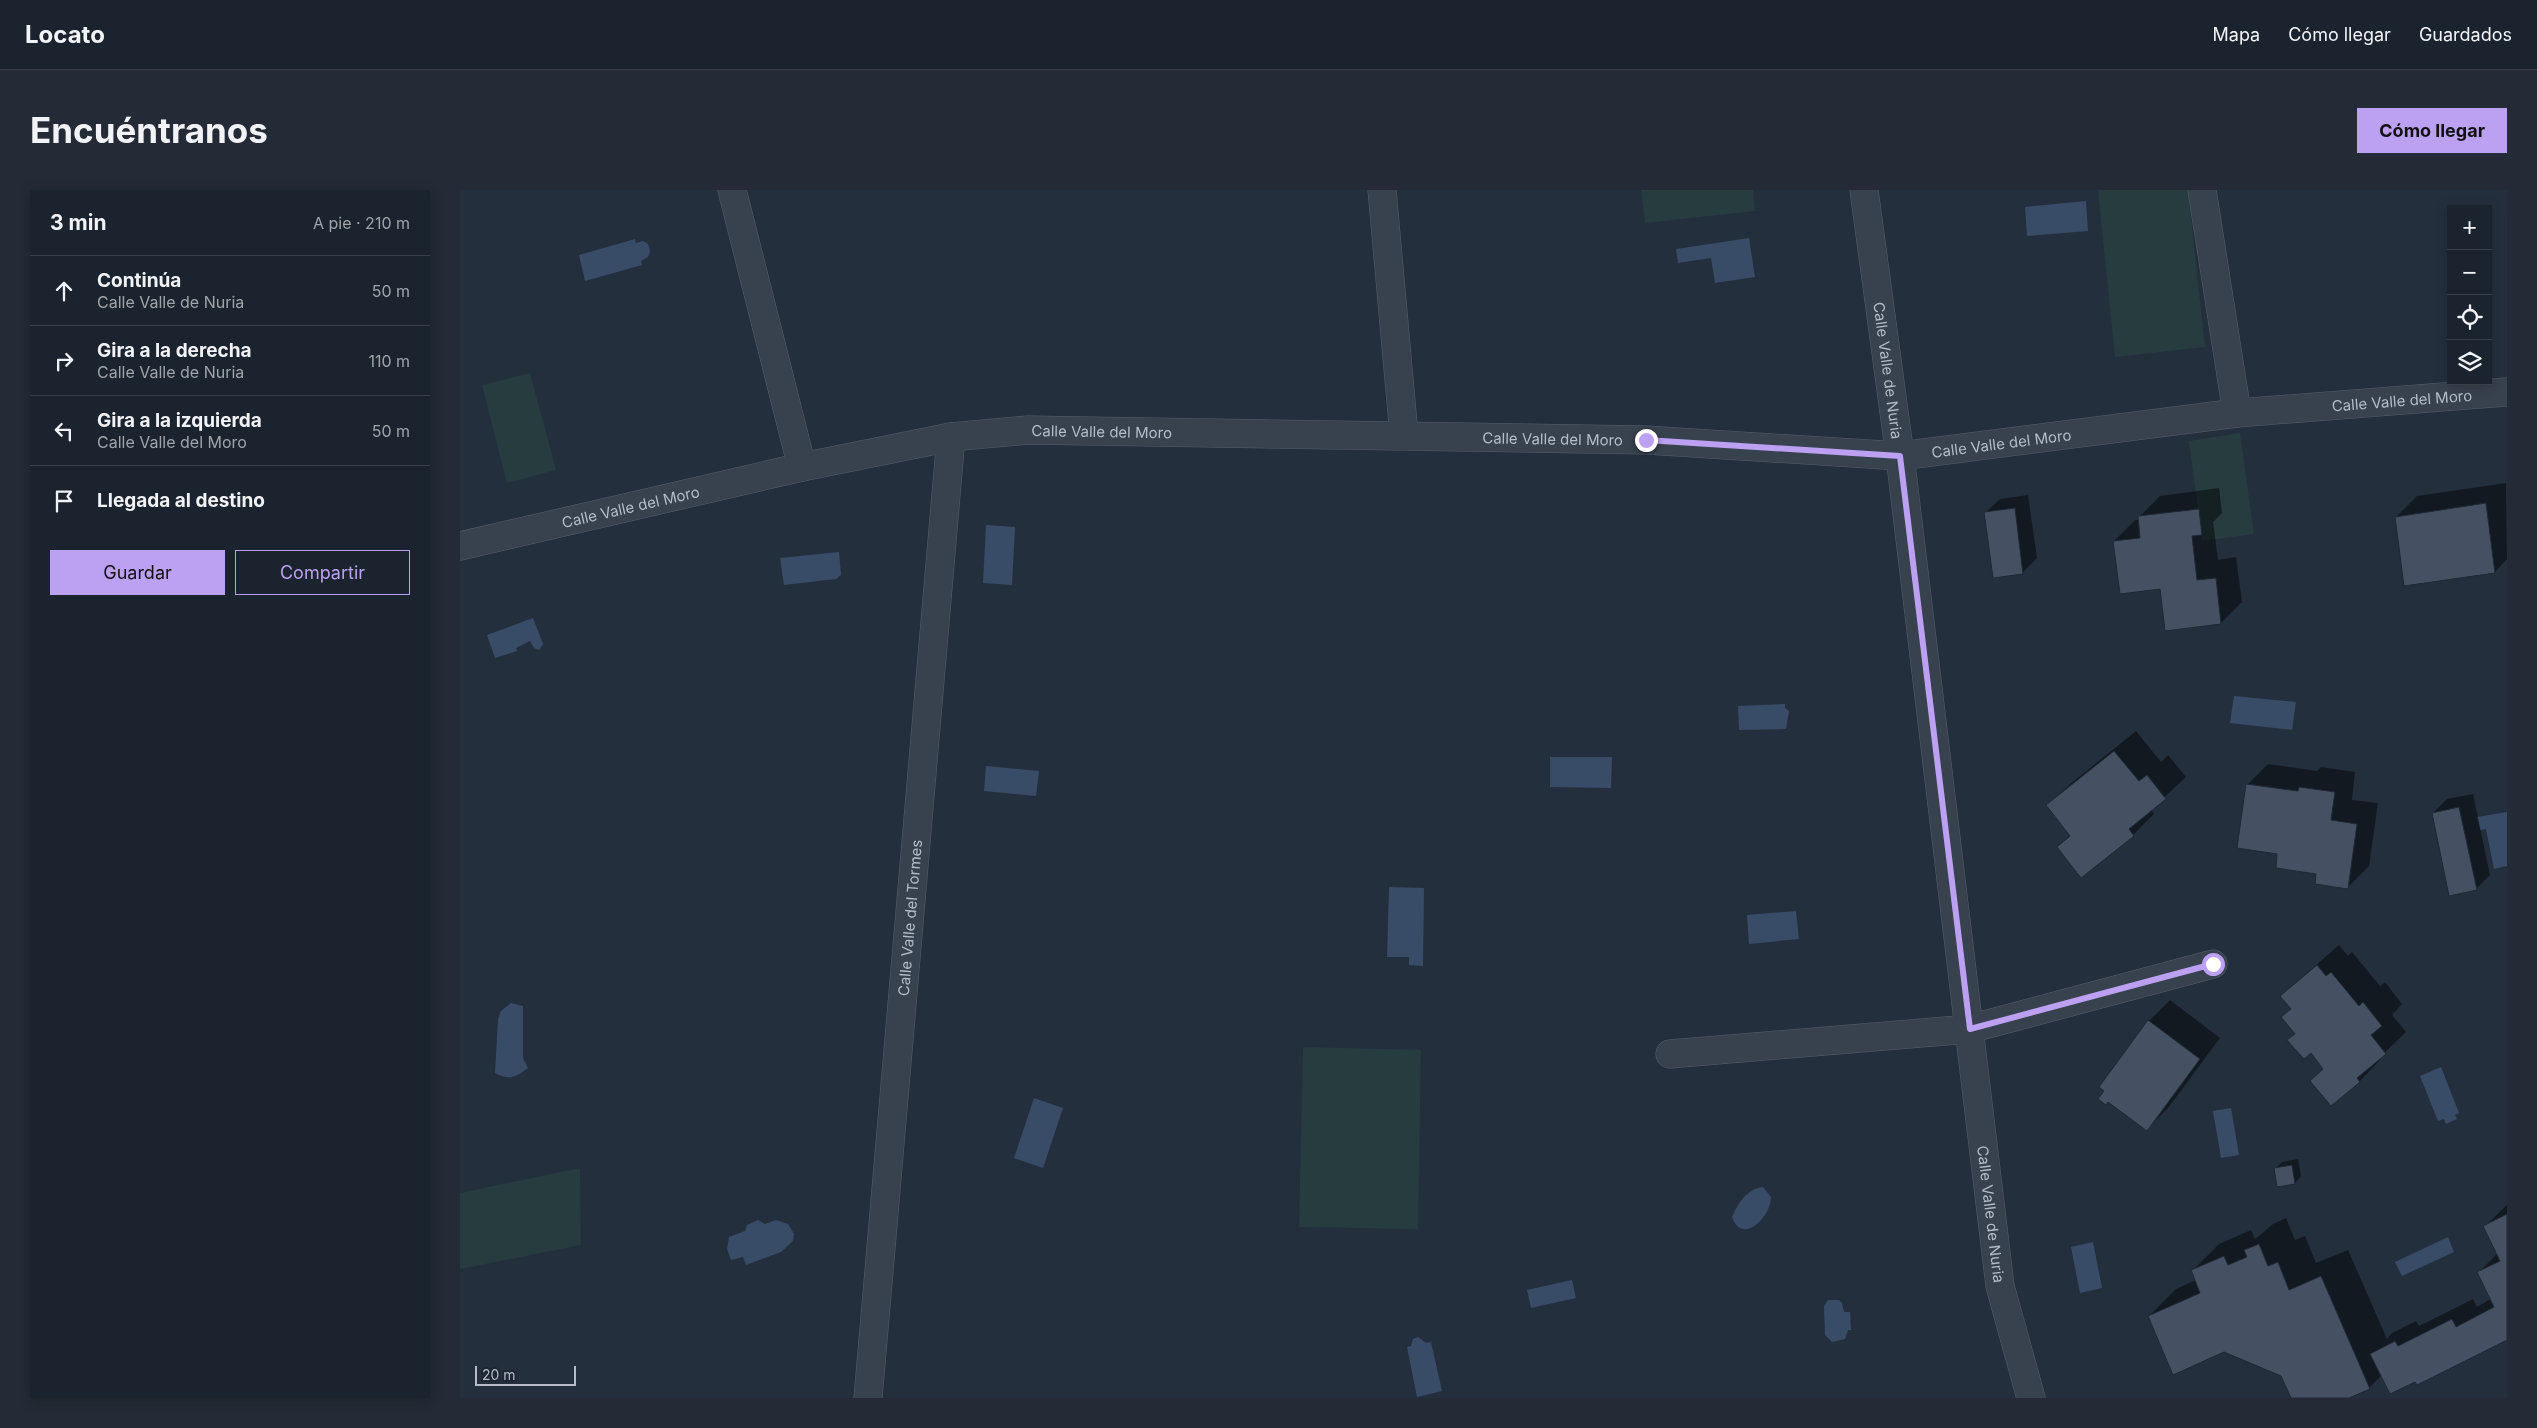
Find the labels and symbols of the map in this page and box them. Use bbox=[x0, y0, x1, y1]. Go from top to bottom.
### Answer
street label: Calle Valle de Nuria bbox=[1870, 301, 1907, 440]
street label: Calle Valle del Moro bbox=[2331, 385, 2473, 415]
street label: Calle Valle del Moro bbox=[1031, 421, 1172, 442]
street label: Calle Valle del Moro bbox=[1930, 425, 2072, 461]
street label: Calle Valle del Moro bbox=[1482, 428, 1623, 449]
route end bbox=[1635, 429, 1658, 452]
street label: Calle Valle del Moro bbox=[560, 482, 701, 532]
street label: Calle Valle del Tormes bbox=[893, 839, 926, 997]
route start bbox=[2202, 953, 2225, 976]
street label: Calle Valle de Nuria bbox=[1974, 1144, 2009, 1284]
scale bar bbox=[475, 1363, 576, 1386]

